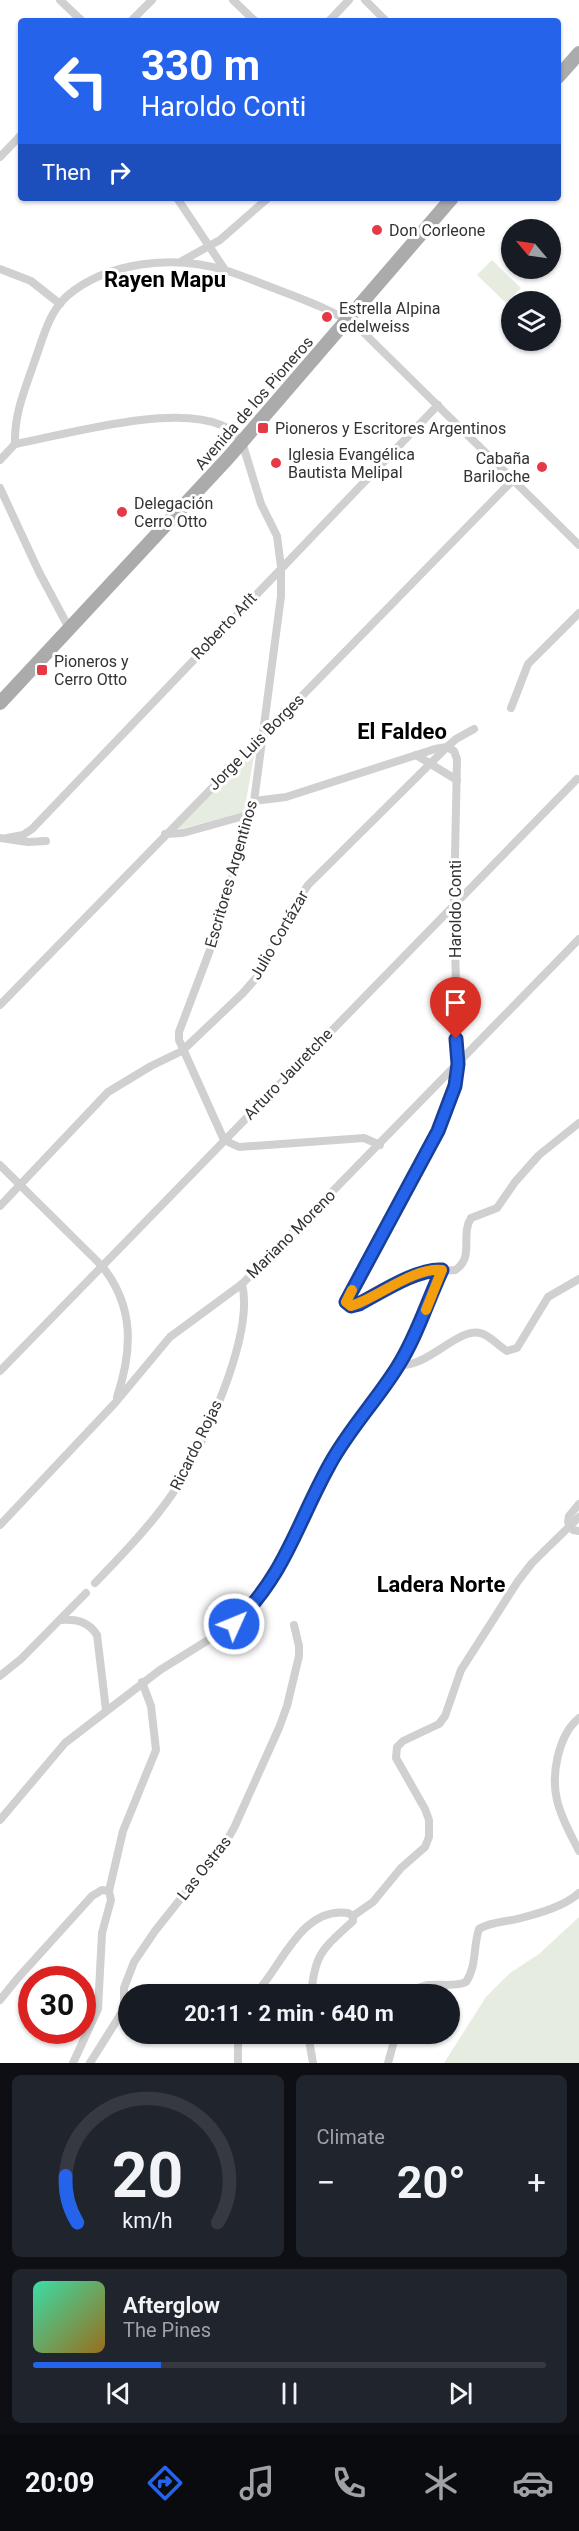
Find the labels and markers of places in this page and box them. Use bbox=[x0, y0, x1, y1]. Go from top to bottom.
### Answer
place label: Don Corleone bbox=[389, 221, 485, 240]
marker: Don Corleone bbox=[370, 223, 384, 237]
place label: Estrella Alpina edelweiss bbox=[339, 299, 441, 336]
marker: Estrella Alpina edelweiss bbox=[320, 310, 334, 324]
place label: Pioneros y Escritores Argentinos bbox=[275, 419, 506, 438]
marker: Pioneros y Escritores Argentinos bbox=[256, 421, 270, 435]
place label: Iglesia Evangélica Bautista Melipal bbox=[288, 445, 415, 482]
place label: Cabaña Bariloche bbox=[463, 449, 530, 486]
marker: Iglesia Evangélica Bautista Melipal bbox=[269, 456, 283, 470]
marker: Cabaña Bariloche bbox=[535, 460, 549, 474]
place label: Delegación Cerro Otto bbox=[134, 494, 213, 531]
marker: Delegación Cerro Otto bbox=[115, 505, 129, 519]
place label: Pioneros y Cerro Otto bbox=[54, 652, 129, 689]
marker: Pioneros y Cerro Otto bbox=[35, 663, 49, 677]
pin bbox=[430, 977, 481, 1039]

